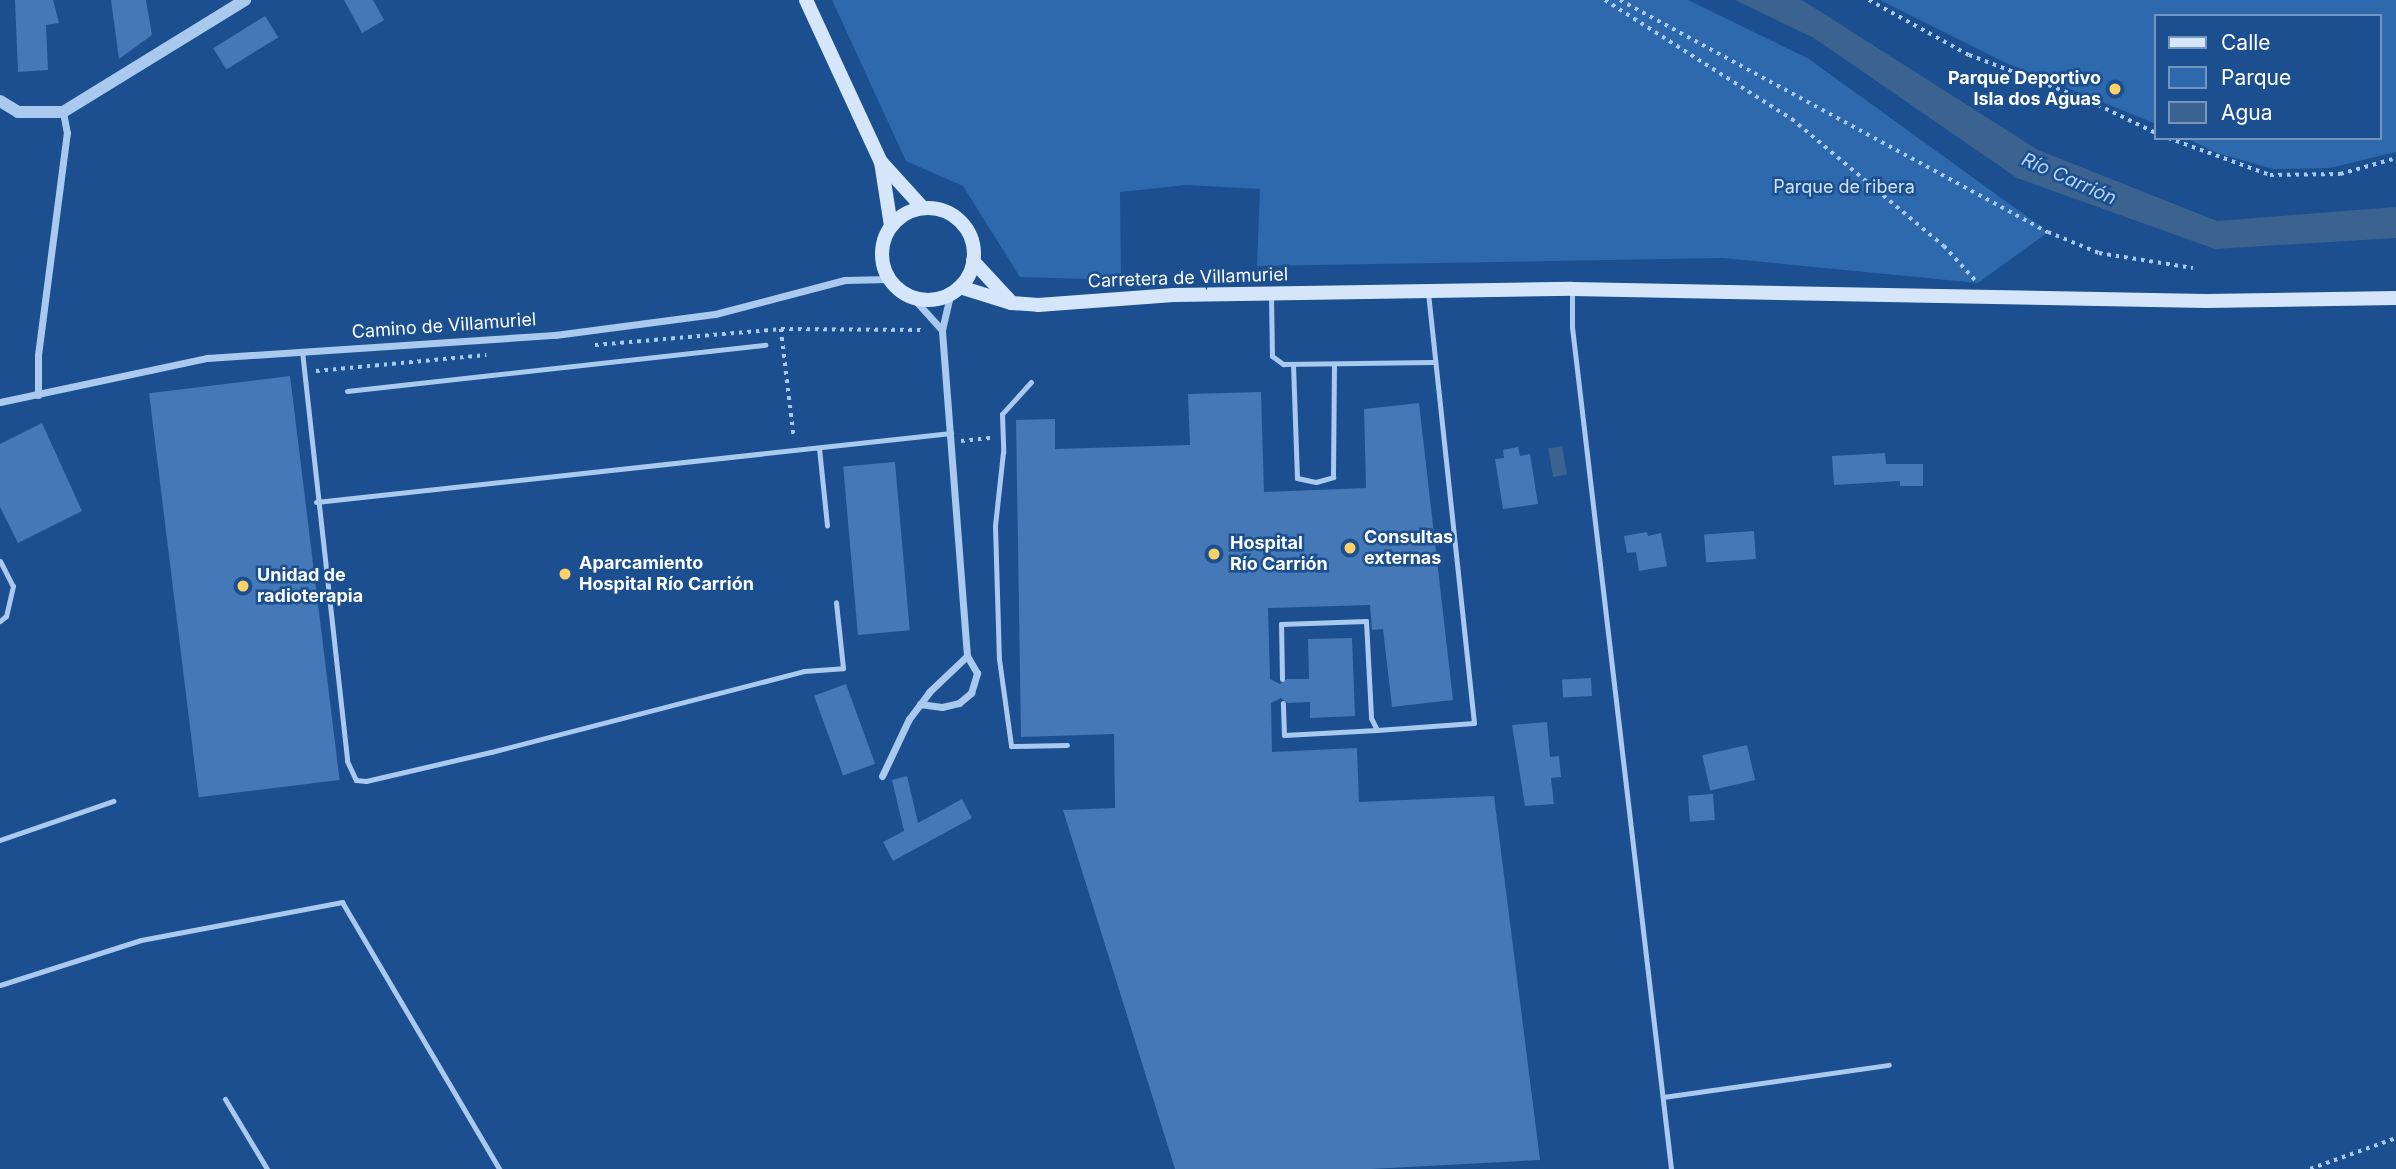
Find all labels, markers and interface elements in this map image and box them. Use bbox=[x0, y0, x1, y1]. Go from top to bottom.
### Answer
legend bbox=[2154, 14, 2382, 140]
text: Calle bbox=[2221, 30, 2271, 55]
text: Parque bbox=[2221, 65, 2291, 90]
place label: Parque Deportivo Isla dos Aguas bbox=[1948, 68, 2101, 110]
marker: Parque Deportivo Isla dos Aguas bbox=[2107, 81, 2123, 97]
text: Agua bbox=[2221, 100, 2273, 125]
water label: Río Carrión bbox=[2018, 148, 2120, 210]
park label: Parque de ribera bbox=[1773, 176, 1915, 198]
street label: Carretera de Villamuriel bbox=[1088, 264, 1288, 292]
street label: Camino de Villamuriel bbox=[351, 309, 537, 343]
place label: Consultas externas bbox=[1364, 527, 1453, 570]
place label: Hospital Río Carrión bbox=[1230, 533, 1328, 576]
marker: Consultas externas bbox=[1342, 540, 1358, 556]
marker: Hospital Río Carrión bbox=[1204, 544, 1224, 564]
place label: Aparcamiento Hospital Río Carrión bbox=[579, 553, 754, 596]
place label: Unidad de radioterapia bbox=[257, 565, 363, 608]
marker: Aparcamiento Hospital Río Carrión bbox=[557, 566, 573, 582]
marker: Unidad de radioterapia bbox=[235, 578, 251, 594]

